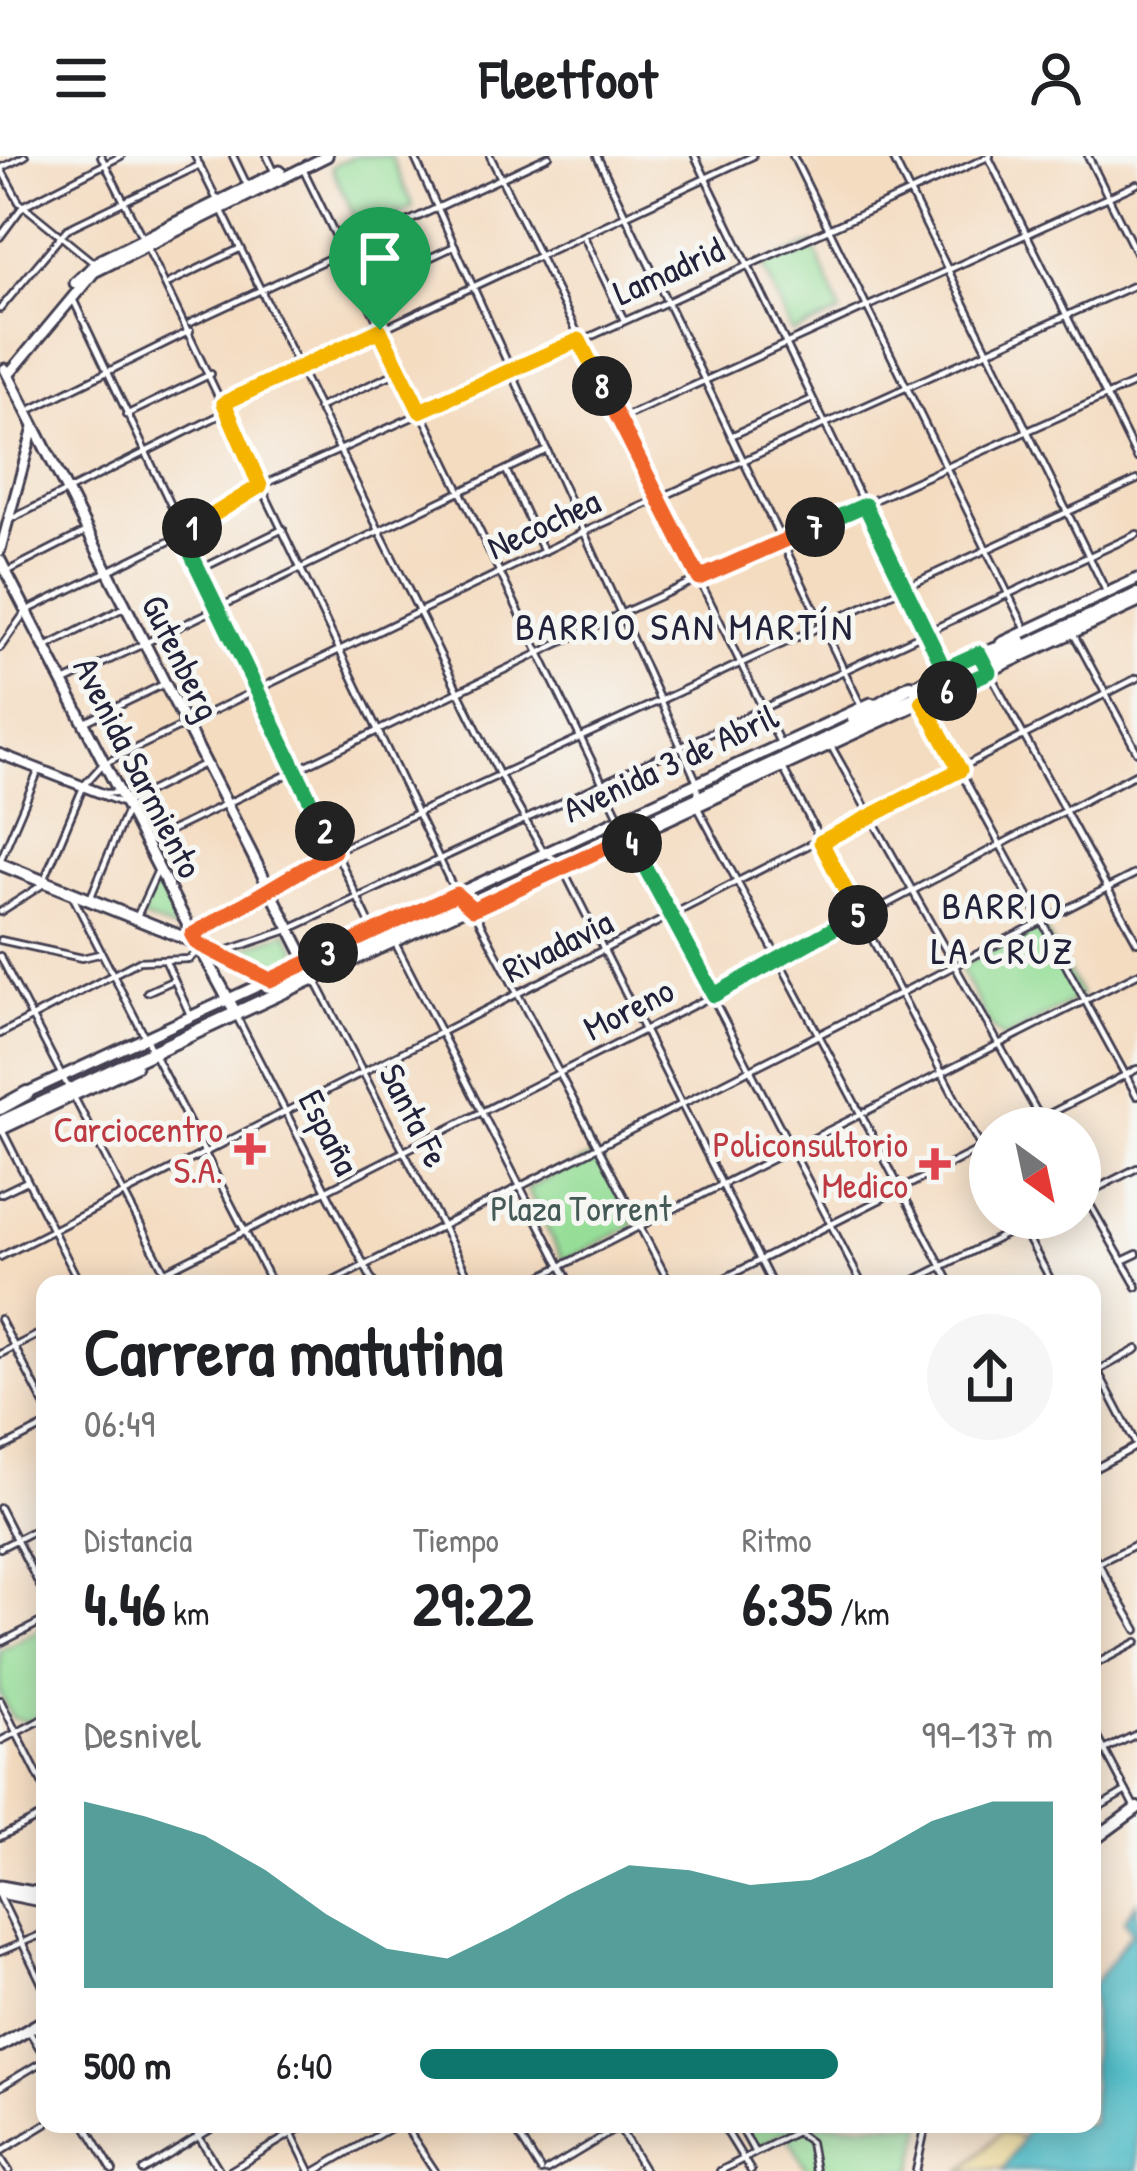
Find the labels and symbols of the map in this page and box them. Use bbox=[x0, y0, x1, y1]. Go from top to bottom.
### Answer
pin bbox=[329, 207, 431, 330]
street label: Lamadrid bbox=[605, 224, 731, 316]
pin: 8 bbox=[572, 356, 632, 416]
street label: Necochea bbox=[479, 476, 607, 570]
pin: 7 bbox=[785, 497, 845, 557]
pin: 1 bbox=[162, 498, 222, 558]
street label: Gutenberg bbox=[131, 586, 233, 728]
district label: BARRIO SAN MARTÍN bbox=[515, 599, 855, 652]
street label: Avenida Sarmiento bbox=[62, 648, 216, 886]
pin: 6 bbox=[917, 661, 977, 721]
street label: Avenida 3 de Abril bbox=[554, 691, 786, 833]
pin: 2 bbox=[295, 801, 355, 861]
pin: 4 bbox=[602, 813, 662, 873]
district label: BARRIO LA CRUZ bbox=[931, 878, 1075, 976]
pin: 5 bbox=[828, 885, 888, 945]
street label: Rivadavia bbox=[493, 896, 621, 994]
pin: 3 bbox=[298, 923, 358, 983]
street label: Moreno bbox=[575, 965, 681, 1051]
street label: Santa Fe bbox=[368, 1055, 462, 1175]
street label: España bbox=[288, 1081, 372, 1183]
place label: Carciocentro S.A. bbox=[53, 1104, 223, 1194]
north arrow bbox=[969, 1107, 1101, 1239]
place label: Policonsultorio Medico bbox=[713, 1119, 908, 1209]
marker: Carciocentro S.A. bbox=[234, 1133, 266, 1165]
marker: Policonsultorio Medico bbox=[919, 1148, 951, 1180]
park label: Plaza Torrent bbox=[491, 1183, 672, 1232]

